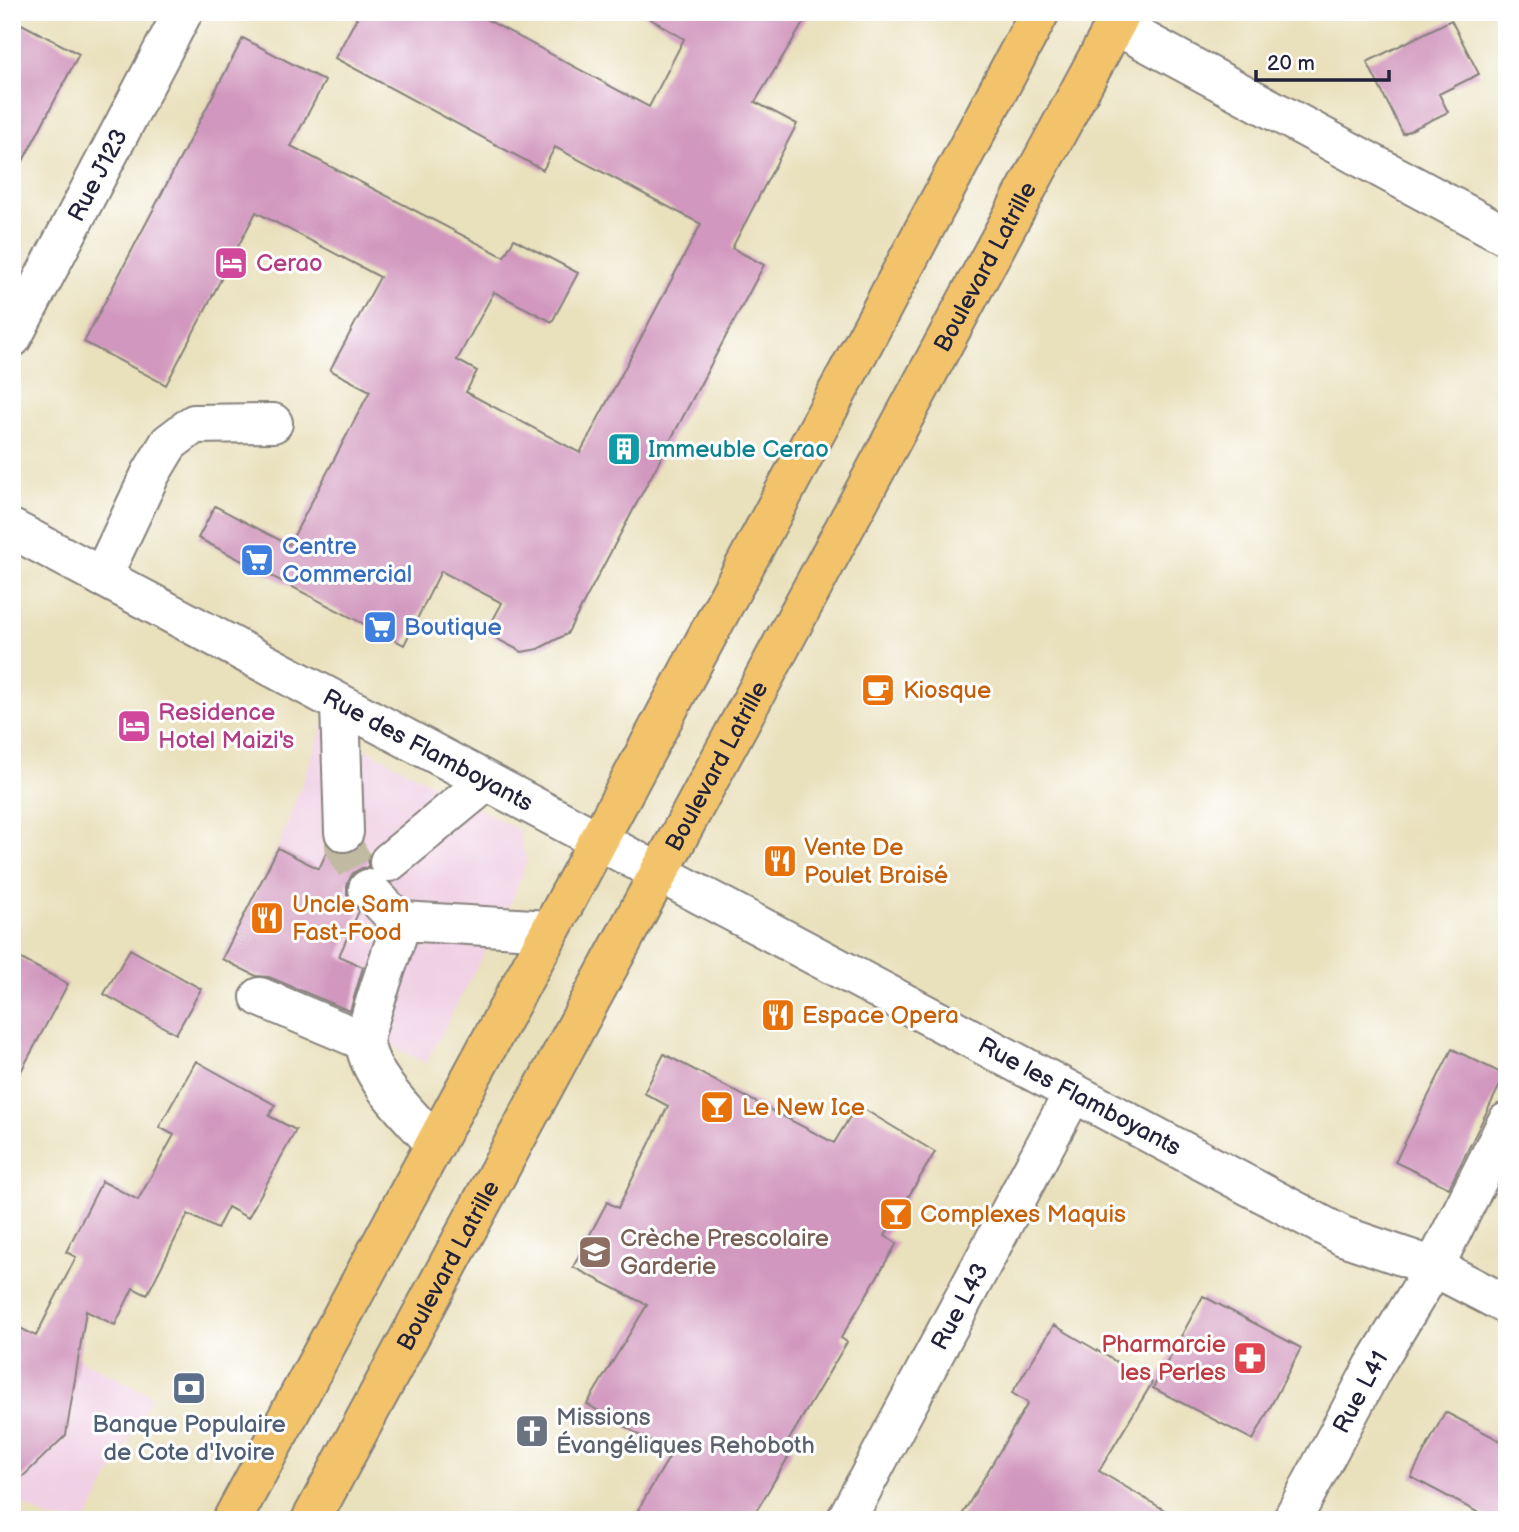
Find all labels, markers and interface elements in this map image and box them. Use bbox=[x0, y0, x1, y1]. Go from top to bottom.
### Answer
scale bar bbox=[1256, 38, 1390, 82]
text: 20 m bbox=[1267, 51, 1315, 76]
street label: Rue J123 bbox=[62, 124, 134, 227]
street label: Boulevard Latrille bbox=[928, 177, 1043, 357]
hotel icon: Cerao bbox=[212, 244, 250, 282]
place label: Cerao bbox=[256, 249, 323, 278]
building icon: Immeuble Cerao bbox=[605, 430, 643, 468]
place label: Immeuble Cerao bbox=[648, 435, 829, 464]
place label: Centre Commercial bbox=[282, 532, 412, 589]
supermarket icon: Centre Commercial bbox=[238, 541, 276, 579]
supermarket icon: Boutique bbox=[361, 608, 399, 646]
place label: Boutique bbox=[404, 613, 502, 642]
cafe icon: Kiosque bbox=[859, 671, 897, 709]
street label: Boulevard Latrille bbox=[659, 676, 774, 856]
place label: Kiosque bbox=[903, 676, 991, 705]
street label: Rue des Flamboyants bbox=[318, 683, 538, 818]
place label: Residence Hotel Maizi's bbox=[158, 698, 294, 755]
hotel icon: Residence Hotel Maizi's bbox=[115, 707, 153, 745]
place label: Vente De Poulet Braisé bbox=[804, 833, 948, 890]
restaurant icon: Vente De Poulet Braisé bbox=[761, 842, 799, 880]
place label: Uncle Sam Fast-Food bbox=[292, 890, 409, 947]
restaurant icon: Uncle Sam Fast-Food bbox=[248, 899, 286, 937]
restaurant icon: Espace Opera bbox=[759, 996, 797, 1034]
place label: Espace Opera bbox=[802, 1001, 959, 1030]
street label: Rue les Flamboyants bbox=[973, 1031, 1186, 1162]
bar icon: Le New Ice bbox=[698, 1088, 736, 1126]
place label: Le New Ice bbox=[742, 1093, 865, 1122]
street label: Boulevard Latrille bbox=[391, 1176, 506, 1356]
bar icon: Complexes Maquis bbox=[877, 1195, 915, 1233]
place label: Complexes Maquis bbox=[920, 1200, 1126, 1229]
place label: Crèche Prescolaire Garderie bbox=[620, 1224, 829, 1281]
school or university icon: Crèche Prescolaire Garderie bbox=[576, 1233, 614, 1271]
street label: Rue L43 bbox=[925, 1258, 995, 1355]
place label: Pharmarcie les Perles bbox=[1101, 1330, 1226, 1387]
pharmacy icon: Pharmarcie les Perles bbox=[1231, 1339, 1269, 1377]
street label: Rue L41 bbox=[1327, 1346, 1395, 1438]
bank icon: Banque Populaire de Cote d'Ivoire bbox=[170, 1369, 208, 1407]
place label: Missions Évangéliques Rehoboth bbox=[556, 1403, 815, 1460]
place label: Banque Populaire de Cote d'Ivoire bbox=[92, 1410, 286, 1467]
church icon: Missions Évangéliques Rehoboth bbox=[513, 1412, 551, 1450]

